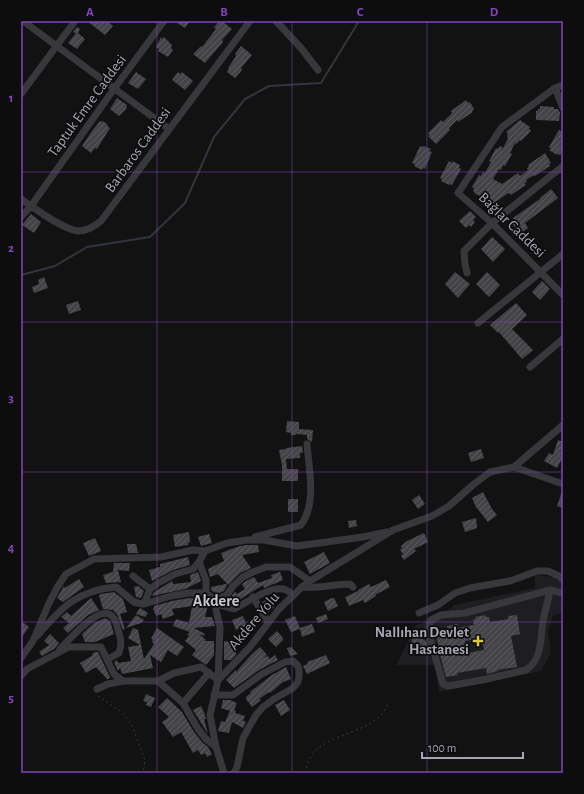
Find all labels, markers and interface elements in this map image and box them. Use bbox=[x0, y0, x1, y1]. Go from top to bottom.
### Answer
text: A bbox=[86, 6, 94, 19]
text: B bbox=[220, 6, 228, 19]
text: C bbox=[357, 6, 364, 19]
text: D bbox=[490, 6, 499, 19]
street label: Taptuk Emre Caddesi bbox=[45, 52, 129, 160]
text: 1 bbox=[9, 92, 13, 105]
street label: Barbaros Caddesi bbox=[102, 105, 174, 195]
street label: Bağlar Caddesi bbox=[476, 190, 548, 260]
text: 2 bbox=[8, 242, 14, 255]
text: 3 bbox=[8, 392, 14, 405]
text: 4 bbox=[8, 542, 15, 555]
street label: Akdere Yolu bbox=[226, 589, 282, 653]
district label: Akdere bbox=[193, 593, 240, 609]
place label: Nallıhan Devlet Hastanesi bbox=[375, 625, 469, 657]
marker: Nallıhan Devlet Hastanesi bbox=[472, 635, 484, 647]
text: 5 bbox=[8, 692, 14, 705]
scale bar bbox=[422, 734, 523, 760]
text: 100 m bbox=[428, 742, 456, 754]

